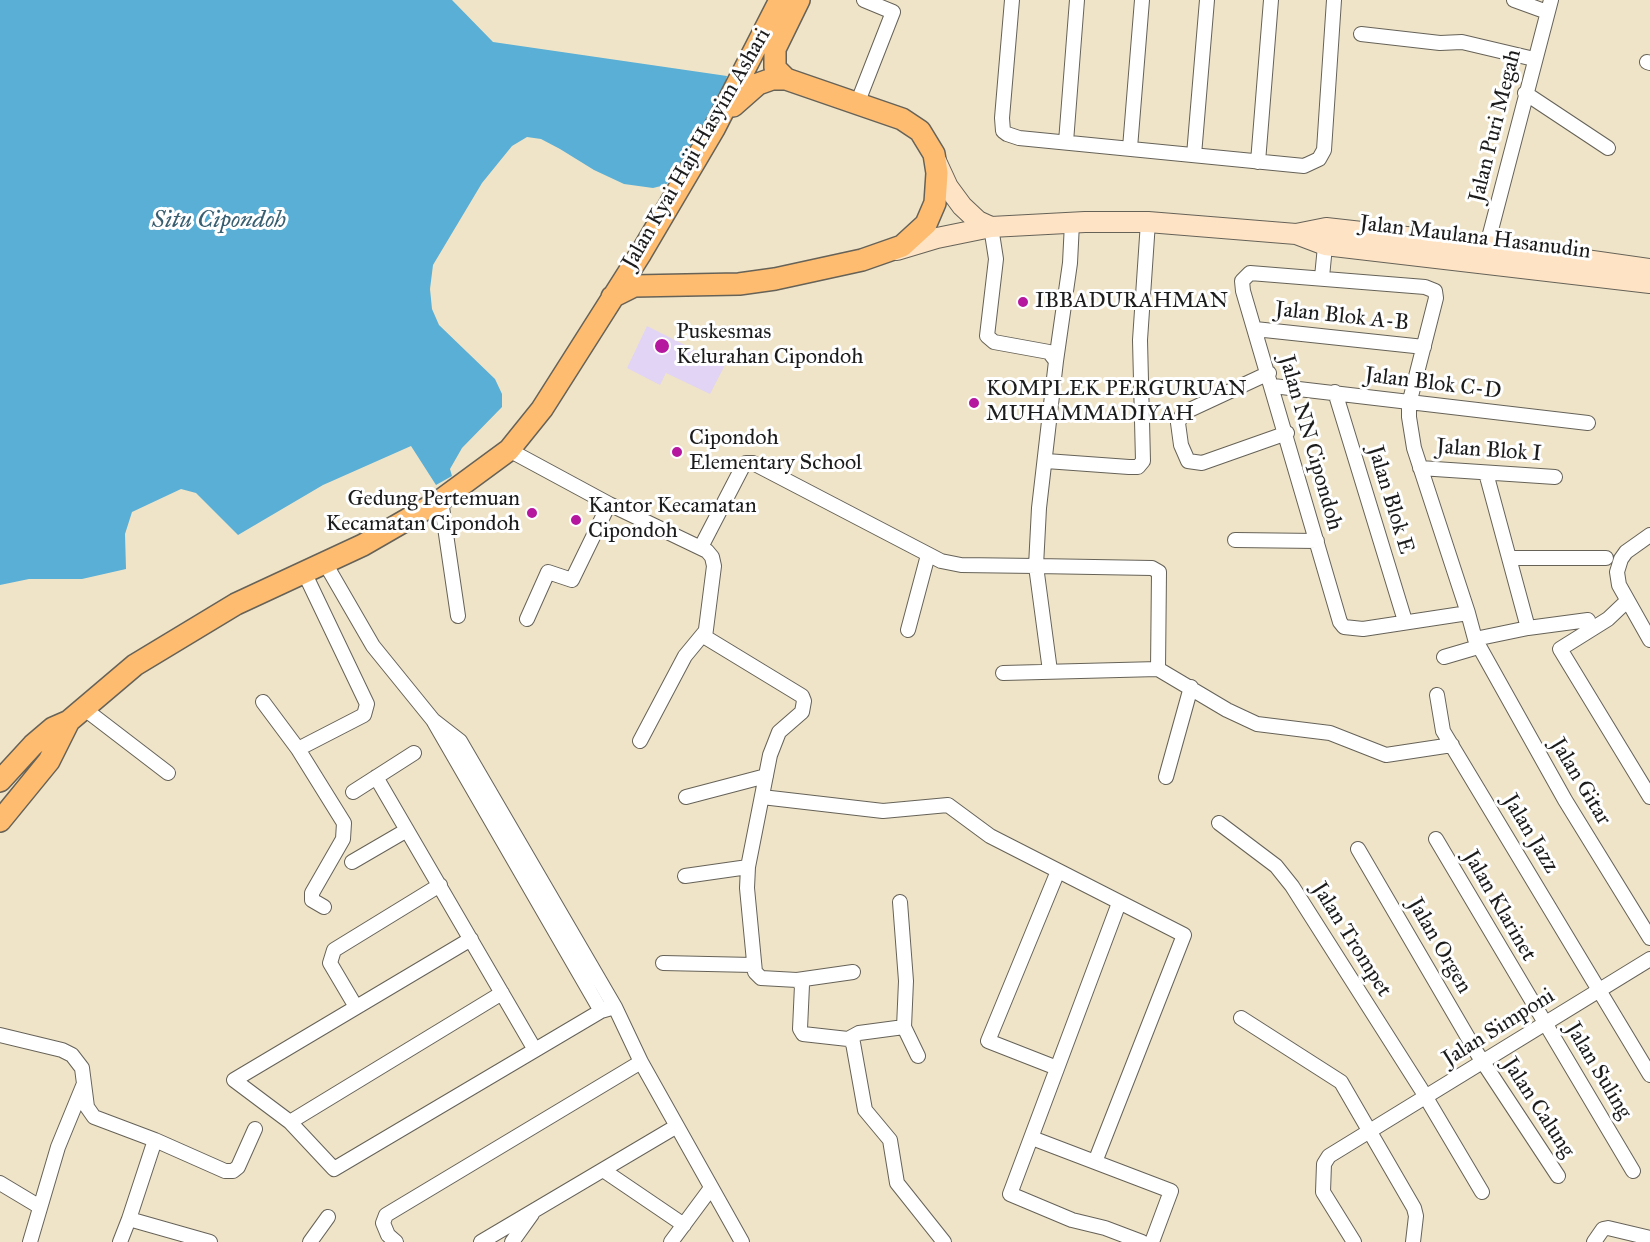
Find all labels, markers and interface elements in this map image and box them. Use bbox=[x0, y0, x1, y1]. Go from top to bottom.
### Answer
street label: Jalan Kyai Haji Hasyim Ashari bbox=[617, 24, 777, 274]
street label: Jalan Puri Megah bbox=[1464, 47, 1528, 205]
water label: Situ Cipondoh bbox=[152, 207, 286, 235]
street label: Jalan Maulana Hasanudin bbox=[1358, 211, 1592, 265]
place label: IBBADURAHMAN bbox=[1035, 289, 1228, 315]
marker: IBBADURAHMAN bbox=[1016, 295, 1030, 309]
street label: Jalan Blok A-B bbox=[1274, 297, 1410, 337]
place label: Puskesmas Kelurahan Cipondoh bbox=[676, 320, 863, 372]
marker: Puskesmas Kelurahan Cipondoh bbox=[653, 337, 671, 355]
street label: Jalan NN Cipondoh bbox=[1272, 352, 1348, 534]
street label: Jalan Blok C-D bbox=[1363, 363, 1503, 405]
place label: KOMPLEK PERGURUAN MUHAMMADIYAH bbox=[986, 377, 1247, 428]
marker: KOMPLEK PERGURUAN MUHAMMADIYAH bbox=[967, 396, 981, 410]
place label: Cipondoh Elementary School bbox=[689, 426, 862, 478]
street label: Jalan Blok I bbox=[1435, 434, 1543, 468]
street label: Jalan Blok E bbox=[1361, 443, 1419, 557]
marker: Cipondoh Elementary School bbox=[670, 445, 684, 459]
place label: Gedung Pertemuan Kecamatan Cipondoh bbox=[326, 487, 520, 538]
place label: Kantor Kecamatan Cipondoh bbox=[588, 494, 757, 546]
marker: Gedung Pertemuan Kecamatan Cipondoh bbox=[525, 506, 539, 520]
marker: Kantor Kecamatan Cipondoh bbox=[569, 513, 583, 527]
street label: Jalan Gitar bbox=[1544, 734, 1616, 830]
street label: Jalan Jazz bbox=[1496, 790, 1564, 878]
street label: Jalan Klarinet bbox=[1457, 846, 1541, 966]
street label: Jalan Trompet bbox=[1305, 878, 1397, 1002]
street label: Jalan Orgen bbox=[1401, 894, 1477, 998]
street label: Jalan Simponi bbox=[1438, 983, 1560, 1073]
street label: Jalan Suling bbox=[1559, 1018, 1637, 1124]
street label: Jalan Calung bbox=[1496, 1053, 1580, 1163]

